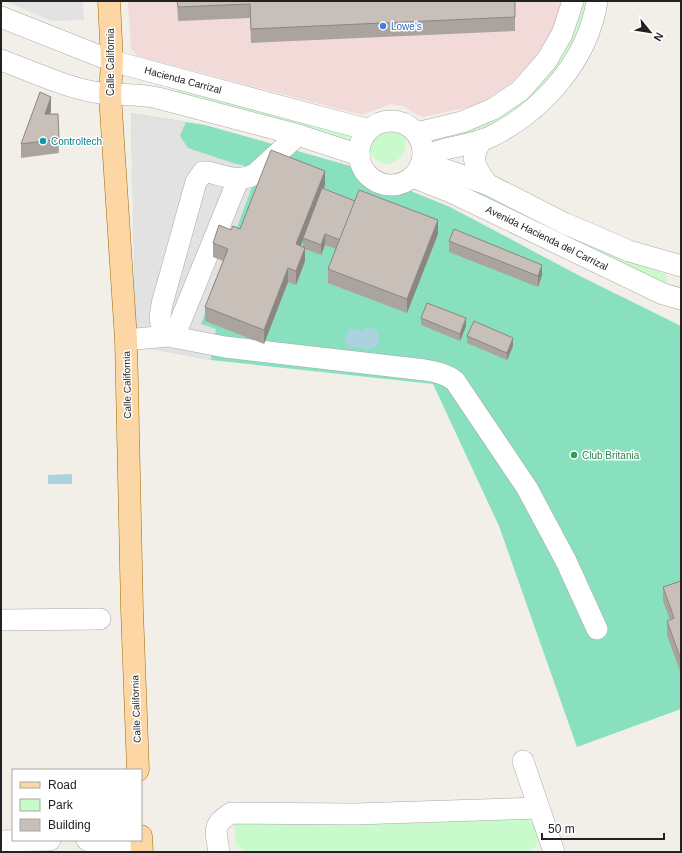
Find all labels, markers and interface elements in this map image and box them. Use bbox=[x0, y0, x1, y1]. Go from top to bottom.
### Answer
north arrow bbox=[630, 12, 670, 52]
marker: Lowe's bbox=[378, 21, 388, 31]
place label: Lowe's bbox=[391, 21, 422, 32]
street label: Calle California bbox=[105, 28, 116, 96]
text: N bbox=[651, 31, 666, 43]
street label: Hacienda Carrizal bbox=[143, 64, 223, 96]
marker: Controltech bbox=[38, 136, 48, 146]
place label: Controltech bbox=[51, 136, 102, 147]
street label: Avenida Hacienda del Carrizal bbox=[484, 204, 610, 272]
street label: Calle California bbox=[121, 351, 133, 419]
marker: Club Britania bbox=[569, 450, 579, 460]
place label: Club Britania bbox=[582, 450, 640, 461]
street label: Calle California bbox=[129, 674, 143, 743]
legend bbox=[12, 769, 142, 841]
text: Road bbox=[48, 778, 77, 792]
text: Park bbox=[48, 798, 74, 812]
scale bar bbox=[542, 815, 664, 841]
text: Building bbox=[48, 818, 91, 832]
text: 50 m bbox=[548, 822, 575, 836]

